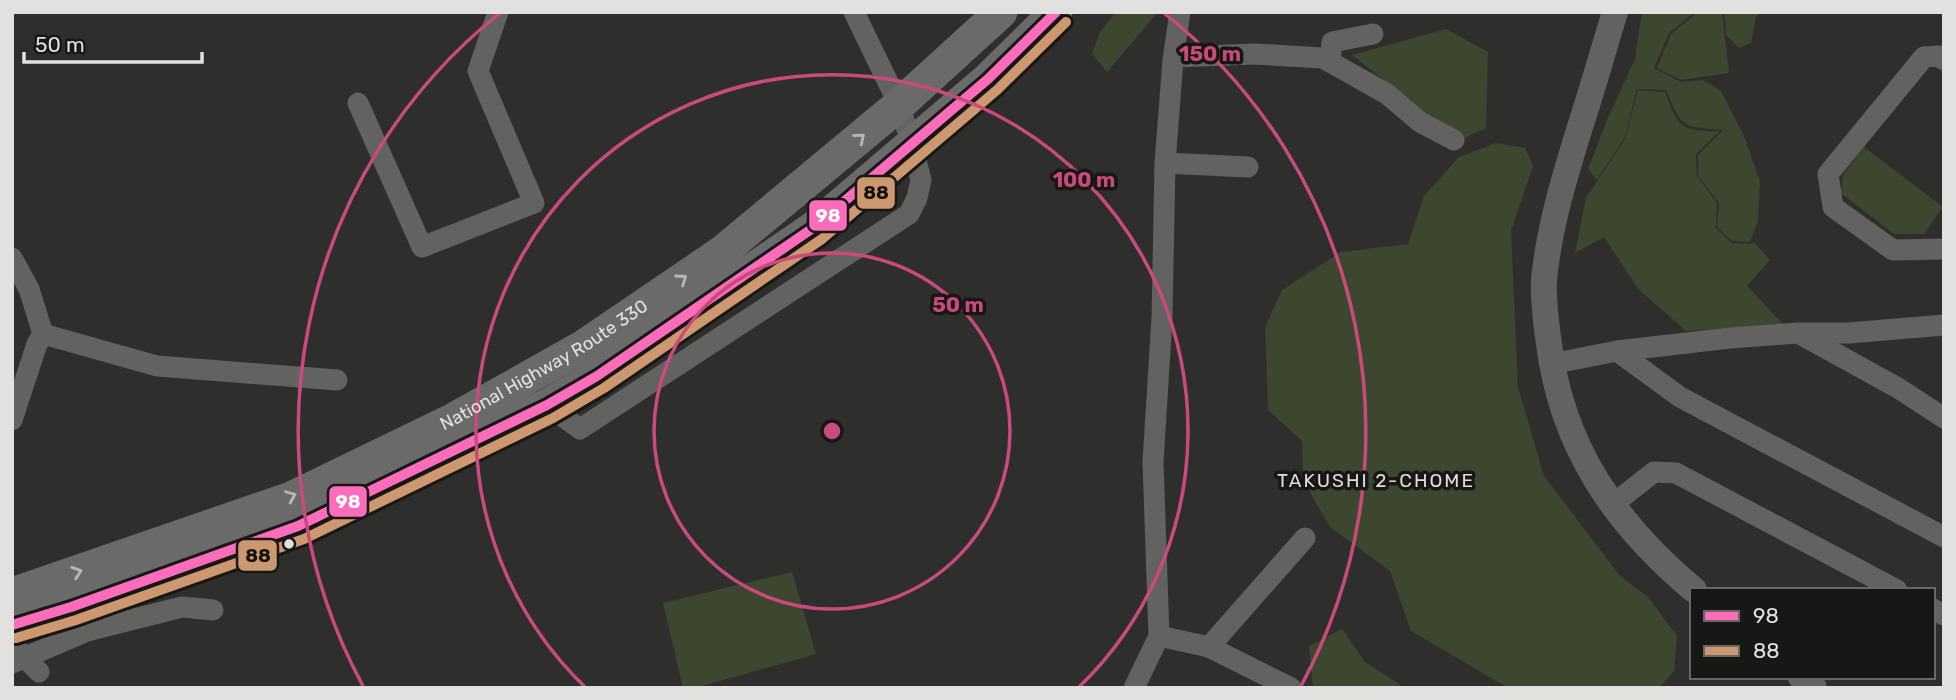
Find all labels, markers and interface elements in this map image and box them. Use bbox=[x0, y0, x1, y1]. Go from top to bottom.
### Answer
scale bar bbox=[24, 21, 203, 65]
text: 50 m bbox=[35, 32, 85, 57]
text: 150 m bbox=[1179, 41, 1241, 66]
one-way arrow bbox=[852, 133, 865, 146]
text: 100 m bbox=[1053, 167, 1115, 192]
line badge: 88 bbox=[856, 176, 896, 210]
text: 88 bbox=[863, 181, 889, 204]
line badge: 98 bbox=[808, 199, 848, 232]
text: 98 bbox=[815, 204, 841, 227]
one-way arrow bbox=[674, 275, 687, 287]
text: 50 m bbox=[932, 292, 984, 317]
street label: National Highway Route 330 bbox=[436, 295, 652, 435]
centre of rings bbox=[820, 419, 844, 443]
district label: TAKUSHI 2-CHOME bbox=[1277, 469, 1475, 492]
line badge: 98 bbox=[328, 485, 368, 518]
text: 98 bbox=[335, 490, 361, 513]
one-way arrow bbox=[285, 491, 297, 505]
unlabelled marker bbox=[282, 537, 296, 551]
line badge: 88 bbox=[237, 539, 278, 572]
text: 88 bbox=[245, 544, 271, 567]
one-way arrow bbox=[70, 566, 82, 580]
legend bbox=[1690, 588, 1935, 679]
text: 98 bbox=[1753, 603, 1779, 628]
text: 88 bbox=[1753, 638, 1780, 663]

